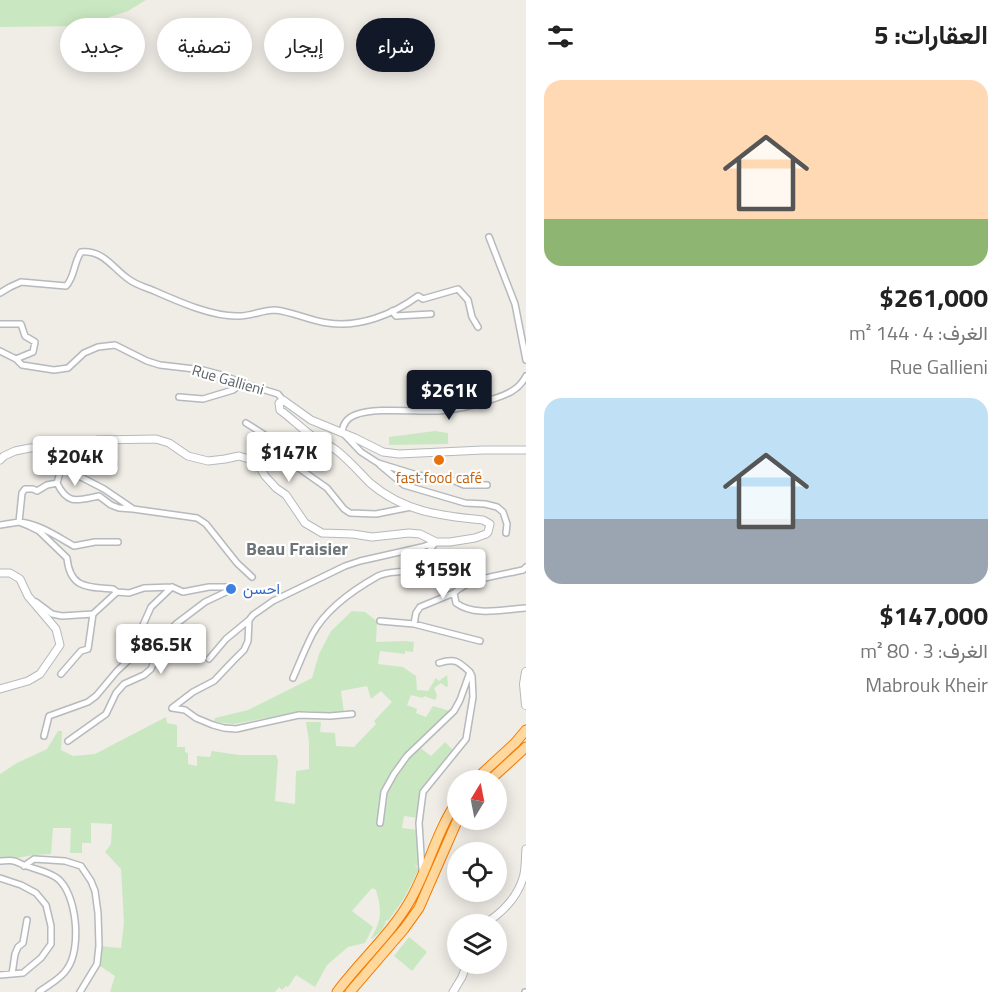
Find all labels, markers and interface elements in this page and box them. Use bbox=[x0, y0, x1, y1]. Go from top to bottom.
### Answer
text: العقارات: 5 bbox=[874, 15, 988, 54]
chip: جديد bbox=[60, 18, 145, 72]
chip: تصفية bbox=[157, 18, 252, 72]
chip: إيجار bbox=[264, 18, 344, 72]
chip: شراء bbox=[356, 18, 435, 72]
icon: filters bbox=[544, 20, 577, 53]
icon: home bbox=[712, 119, 820, 227]
text: $261,000 bbox=[879, 278, 988, 317]
text: الغرف: 4 · 144 m² bbox=[849, 317, 988, 348]
text: Rue Gallieni bbox=[889, 351, 988, 382]
street label: Rue Gallieni bbox=[189, 358, 267, 401]
pin: $261K bbox=[407, 370, 491, 421]
text: $261K bbox=[421, 374, 477, 405]
pin: $147K bbox=[247, 432, 331, 483]
pin: $204K bbox=[33, 436, 117, 487]
text: $147K bbox=[261, 436, 317, 467]
icon: home bbox=[712, 437, 820, 545]
text: $204K bbox=[47, 440, 103, 471]
marker: fast food café bbox=[432, 453, 446, 467]
place label: fast food café bbox=[396, 466, 482, 489]
district label: Beau Fraisier bbox=[246, 535, 348, 562]
pin: $159K bbox=[401, 549, 485, 600]
text: $159K bbox=[415, 553, 471, 584]
place label: احسن bbox=[243, 577, 280, 600]
marker: احسن bbox=[224, 582, 238, 596]
text: $147,000 bbox=[879, 596, 988, 635]
pin: $86.5K bbox=[112, 624, 210, 675]
text: $86.5K bbox=[130, 628, 192, 659]
text: الغرف: 3 · 80 m² bbox=[860, 635, 988, 666]
text: Mabrouk Kheir bbox=[865, 669, 988, 700]
north arrow bbox=[447, 770, 507, 830]
map controls bbox=[447, 770, 507, 974]
button: locate bbox=[447, 842, 507, 902]
button: layers bbox=[447, 914, 507, 974]

